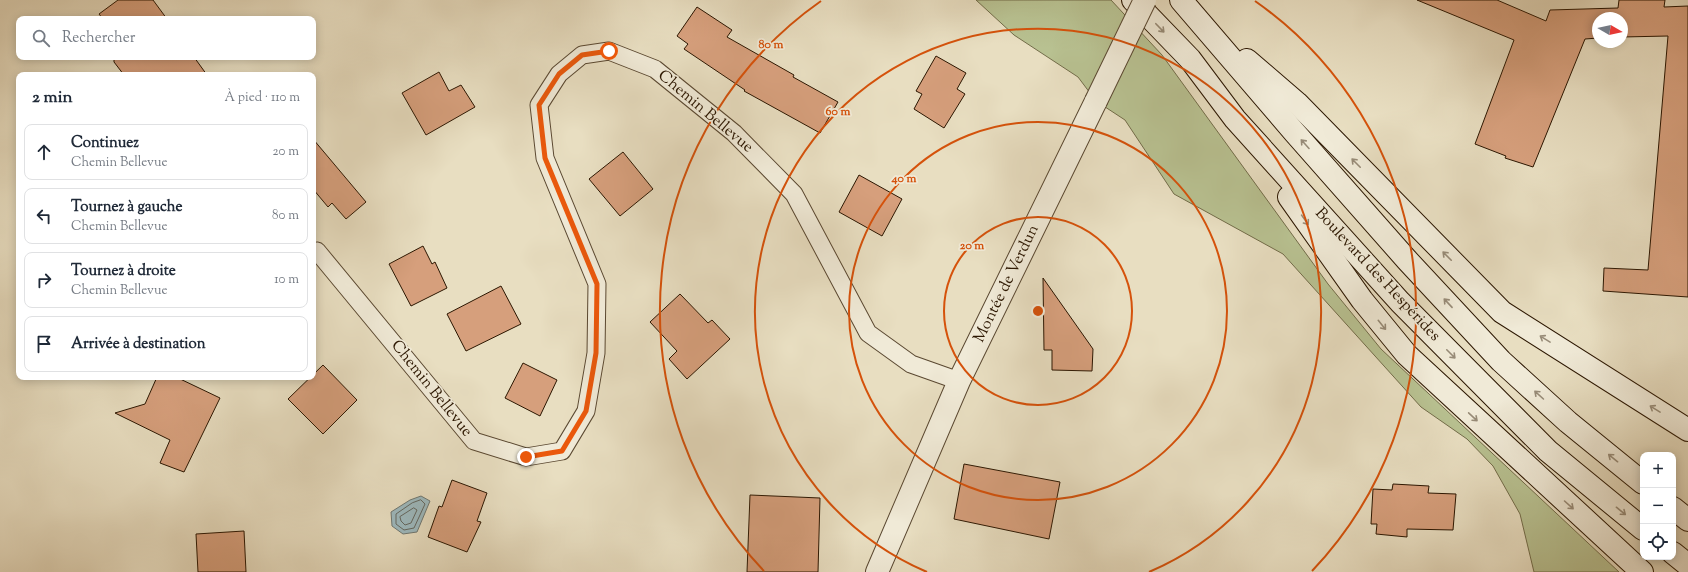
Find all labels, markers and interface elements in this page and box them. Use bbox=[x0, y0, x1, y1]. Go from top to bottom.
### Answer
north arrow bbox=[1592, 12, 1628, 48]
search box bbox=[16, 16, 316, 60]
one-way arrow bbox=[1155, 23, 1165, 33]
icon: search bbox=[30, 27, 52, 49]
text: Rechercher bbox=[62, 28, 135, 49]
text: 80 m bbox=[759, 36, 783, 54]
route start bbox=[600, 42, 618, 60]
street label: Chemin Bellevue bbox=[652, 65, 758, 159]
text: 2 min bbox=[32, 86, 73, 110]
text: À pied · 110 m bbox=[225, 89, 300, 107]
text: 60 m bbox=[826, 103, 850, 121]
text: Continuez bbox=[71, 133, 139, 154]
one-way arrow bbox=[1300, 139, 1309, 149]
icon: ahead bbox=[33, 141, 55, 163]
text: 20 m bbox=[273, 143, 299, 161]
text: Chemin Bellevue bbox=[71, 154, 167, 172]
one-way arrow bbox=[1351, 158, 1361, 168]
text: 40 m bbox=[891, 170, 916, 188]
text: Tournez à gauche bbox=[71, 197, 182, 218]
street label: Boulevard des Hespérides bbox=[1309, 203, 1445, 347]
icon: left bbox=[33, 205, 55, 227]
text: 80 m bbox=[272, 207, 299, 225]
one-way arrow bbox=[1301, 214, 1309, 225]
text: Chemin Bellevue bbox=[71, 218, 167, 236]
street label: Montée de Verdun bbox=[969, 221, 1046, 347]
text: 20 m bbox=[960, 237, 984, 255]
one-way arrow bbox=[1442, 251, 1452, 261]
text: Tournez à droite bbox=[71, 261, 176, 282]
icon: right bbox=[33, 269, 55, 291]
text: 10 m bbox=[274, 271, 299, 289]
text: Chemin Bellevue bbox=[71, 282, 167, 300]
one-way arrow bbox=[1443, 298, 1452, 308]
centre of rings bbox=[1031, 304, 1045, 318]
one-way arrow bbox=[1378, 319, 1386, 330]
icon: arrive bbox=[33, 333, 55, 355]
text: Arrivée à destination bbox=[71, 334, 206, 355]
one-way arrow bbox=[1539, 335, 1551, 343]
street label: Chemin Bellevue bbox=[385, 336, 477, 442]
one-way arrow bbox=[1446, 349, 1456, 358]
one-way arrow bbox=[1534, 391, 1544, 400]
one-way arrow bbox=[1650, 405, 1661, 413]
one-way arrow bbox=[1468, 412, 1478, 422]
route end bbox=[517, 448, 535, 466]
map controls bbox=[1640, 452, 1676, 560]
button: + bbox=[1640, 452, 1676, 488]
one-way arrow bbox=[1607, 454, 1618, 463]
button: − bbox=[1640, 488, 1676, 524]
one-way arrow bbox=[1564, 500, 1574, 510]
one-way arrow bbox=[1616, 507, 1627, 515]
button: locate bbox=[1640, 524, 1676, 560]

